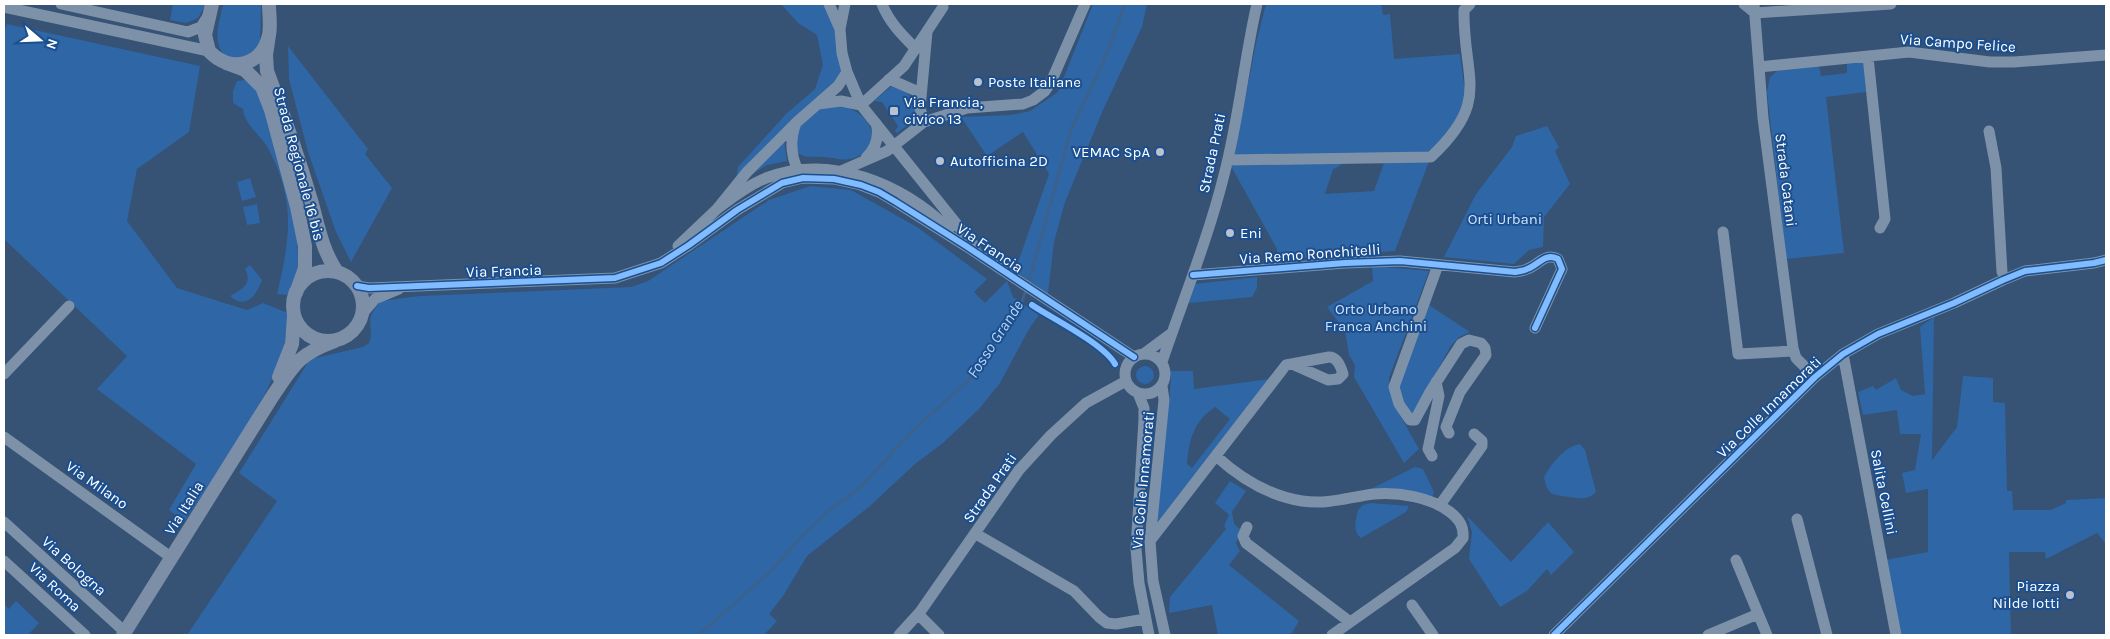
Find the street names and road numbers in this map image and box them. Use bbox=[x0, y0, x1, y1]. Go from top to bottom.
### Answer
street label: Via Campo Felice bbox=[1900, 30, 2016, 56]
street label: Strada Regionale 16 bis bbox=[270, 85, 328, 243]
street label: Strada Prati bbox=[1195, 111, 1229, 195]
street label: Strada Catani bbox=[1771, 132, 1801, 228]
street label: Via Francia bbox=[954, 219, 1026, 277]
street label: Via Remo Ronchitelli bbox=[1239, 240, 1381, 268]
street label: Via Francia bbox=[466, 261, 542, 281]
street label: Via Colle Innamorati bbox=[1713, 352, 1825, 462]
street label: Via Colle Innamorati bbox=[1128, 410, 1158, 550]
street label: Salita Cellini bbox=[1867, 448, 1901, 536]
street label: Strada Prati bbox=[959, 450, 1021, 526]
street label: Via Milano bbox=[63, 457, 131, 513]
street label: Via Italia bbox=[161, 478, 207, 538]
street label: Via Bologna bbox=[38, 532, 110, 600]
street label: Via Roma bbox=[25, 558, 85, 616]

